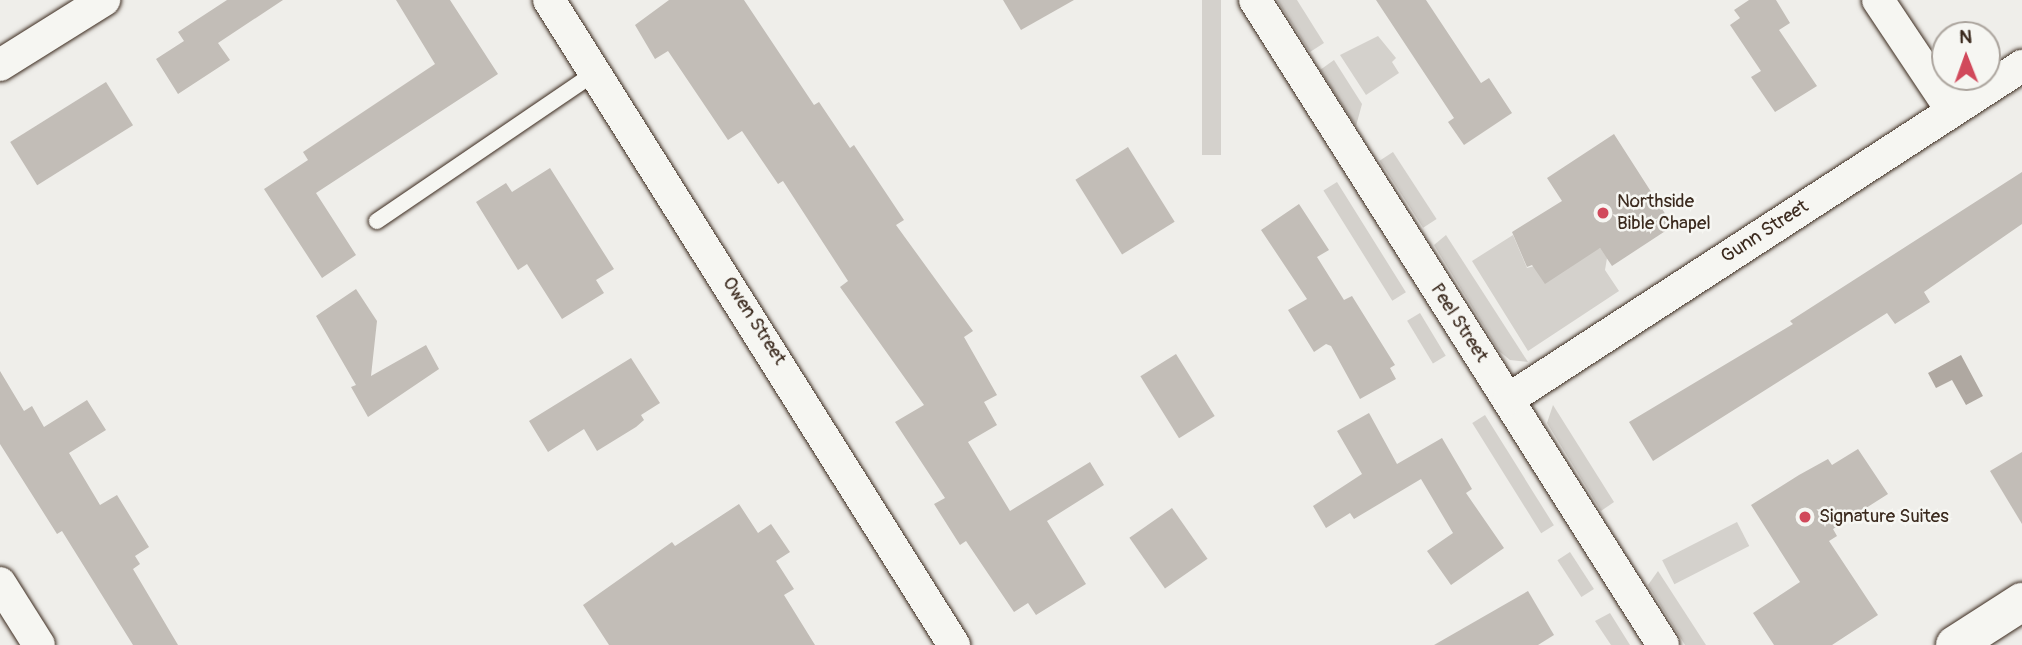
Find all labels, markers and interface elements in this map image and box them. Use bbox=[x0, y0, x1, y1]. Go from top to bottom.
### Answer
north arrow bbox=[1931, 21, 2001, 91]
text: N bbox=[1959, 25, 1972, 49]
place label: Northside Bible Chapel bbox=[1617, 191, 1711, 235]
street label: Gunn Street bbox=[1717, 195, 1813, 269]
marker: Northside Bible Chapel bbox=[1595, 205, 1611, 221]
street label: Owen Street bbox=[717, 273, 791, 369]
street label: Peel Street bbox=[1425, 279, 1493, 367]
place label: Signature Suites bbox=[1819, 506, 1949, 528]
marker: Signature Suites bbox=[1797, 509, 1813, 525]

